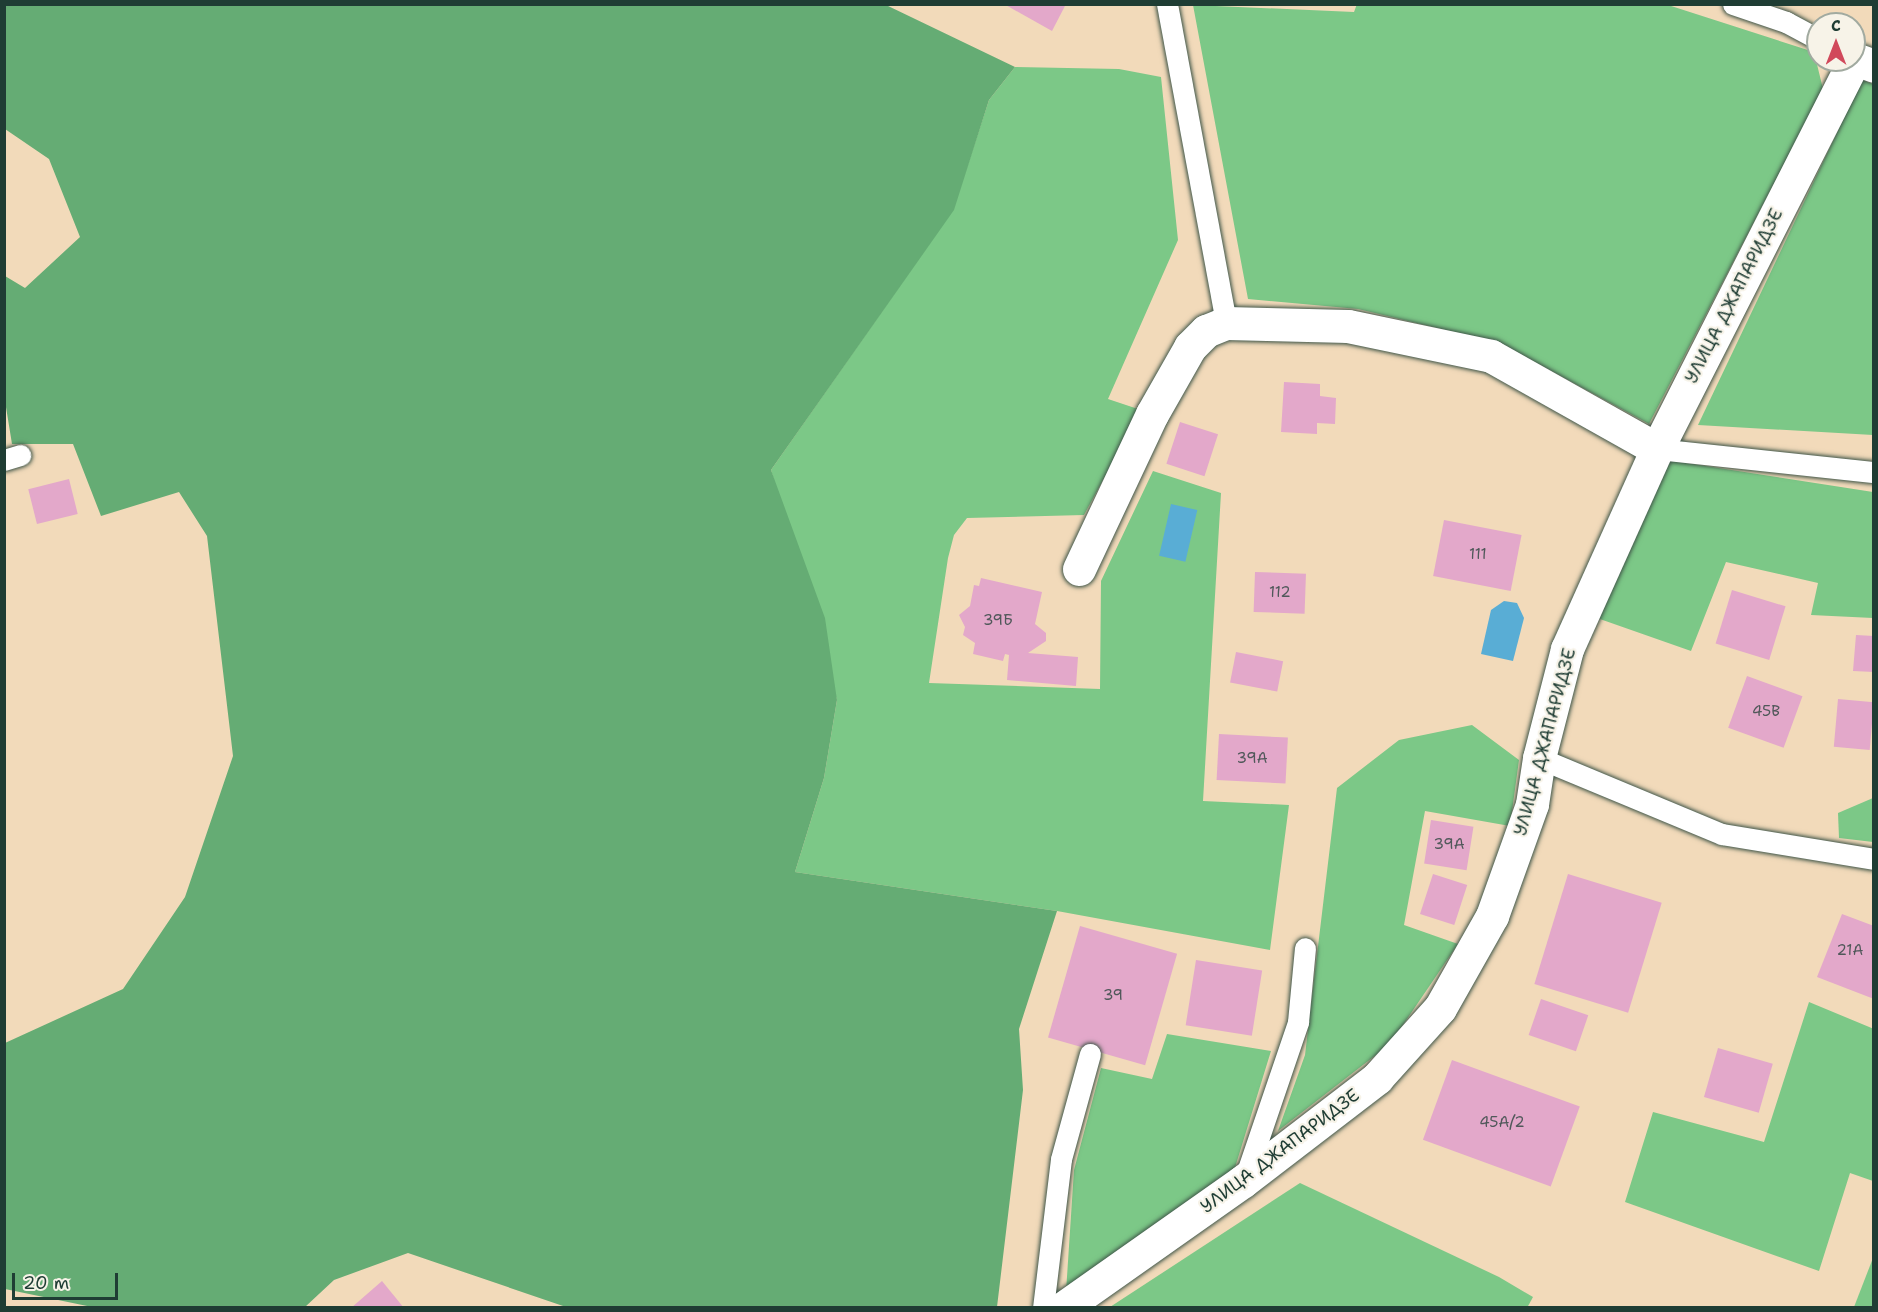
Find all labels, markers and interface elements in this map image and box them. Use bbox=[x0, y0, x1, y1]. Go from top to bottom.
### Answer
north arrow bbox=[1806, 12, 1866, 72]
text: С bbox=[1831, 15, 1841, 36]
street label: УЛИЦА ДЖАПАРИДЗЕ bbox=[1681, 205, 1787, 387]
house number: 111 bbox=[1469, 546, 1487, 564]
house number: 112 bbox=[1269, 584, 1291, 602]
house number: 39Б bbox=[983, 612, 1013, 630]
street label: УЛИЦА ДЖАПАРИДЗЕ bbox=[1510, 646, 1580, 838]
house number: 45В bbox=[1752, 703, 1780, 721]
house number: 39А bbox=[1236, 750, 1268, 768]
house number: 39А bbox=[1433, 836, 1465, 854]
house number: 21А bbox=[1837, 942, 1863, 960]
house number: 39 bbox=[1103, 987, 1123, 1005]
street label: УЛИЦА ДЖАПАРИДЗЕ bbox=[1196, 1084, 1364, 1218]
house number: 45А/2 bbox=[1479, 1114, 1525, 1132]
scale bar bbox=[15, 1261, 122, 1299]
text: 20 m bbox=[23, 1271, 69, 1295]

